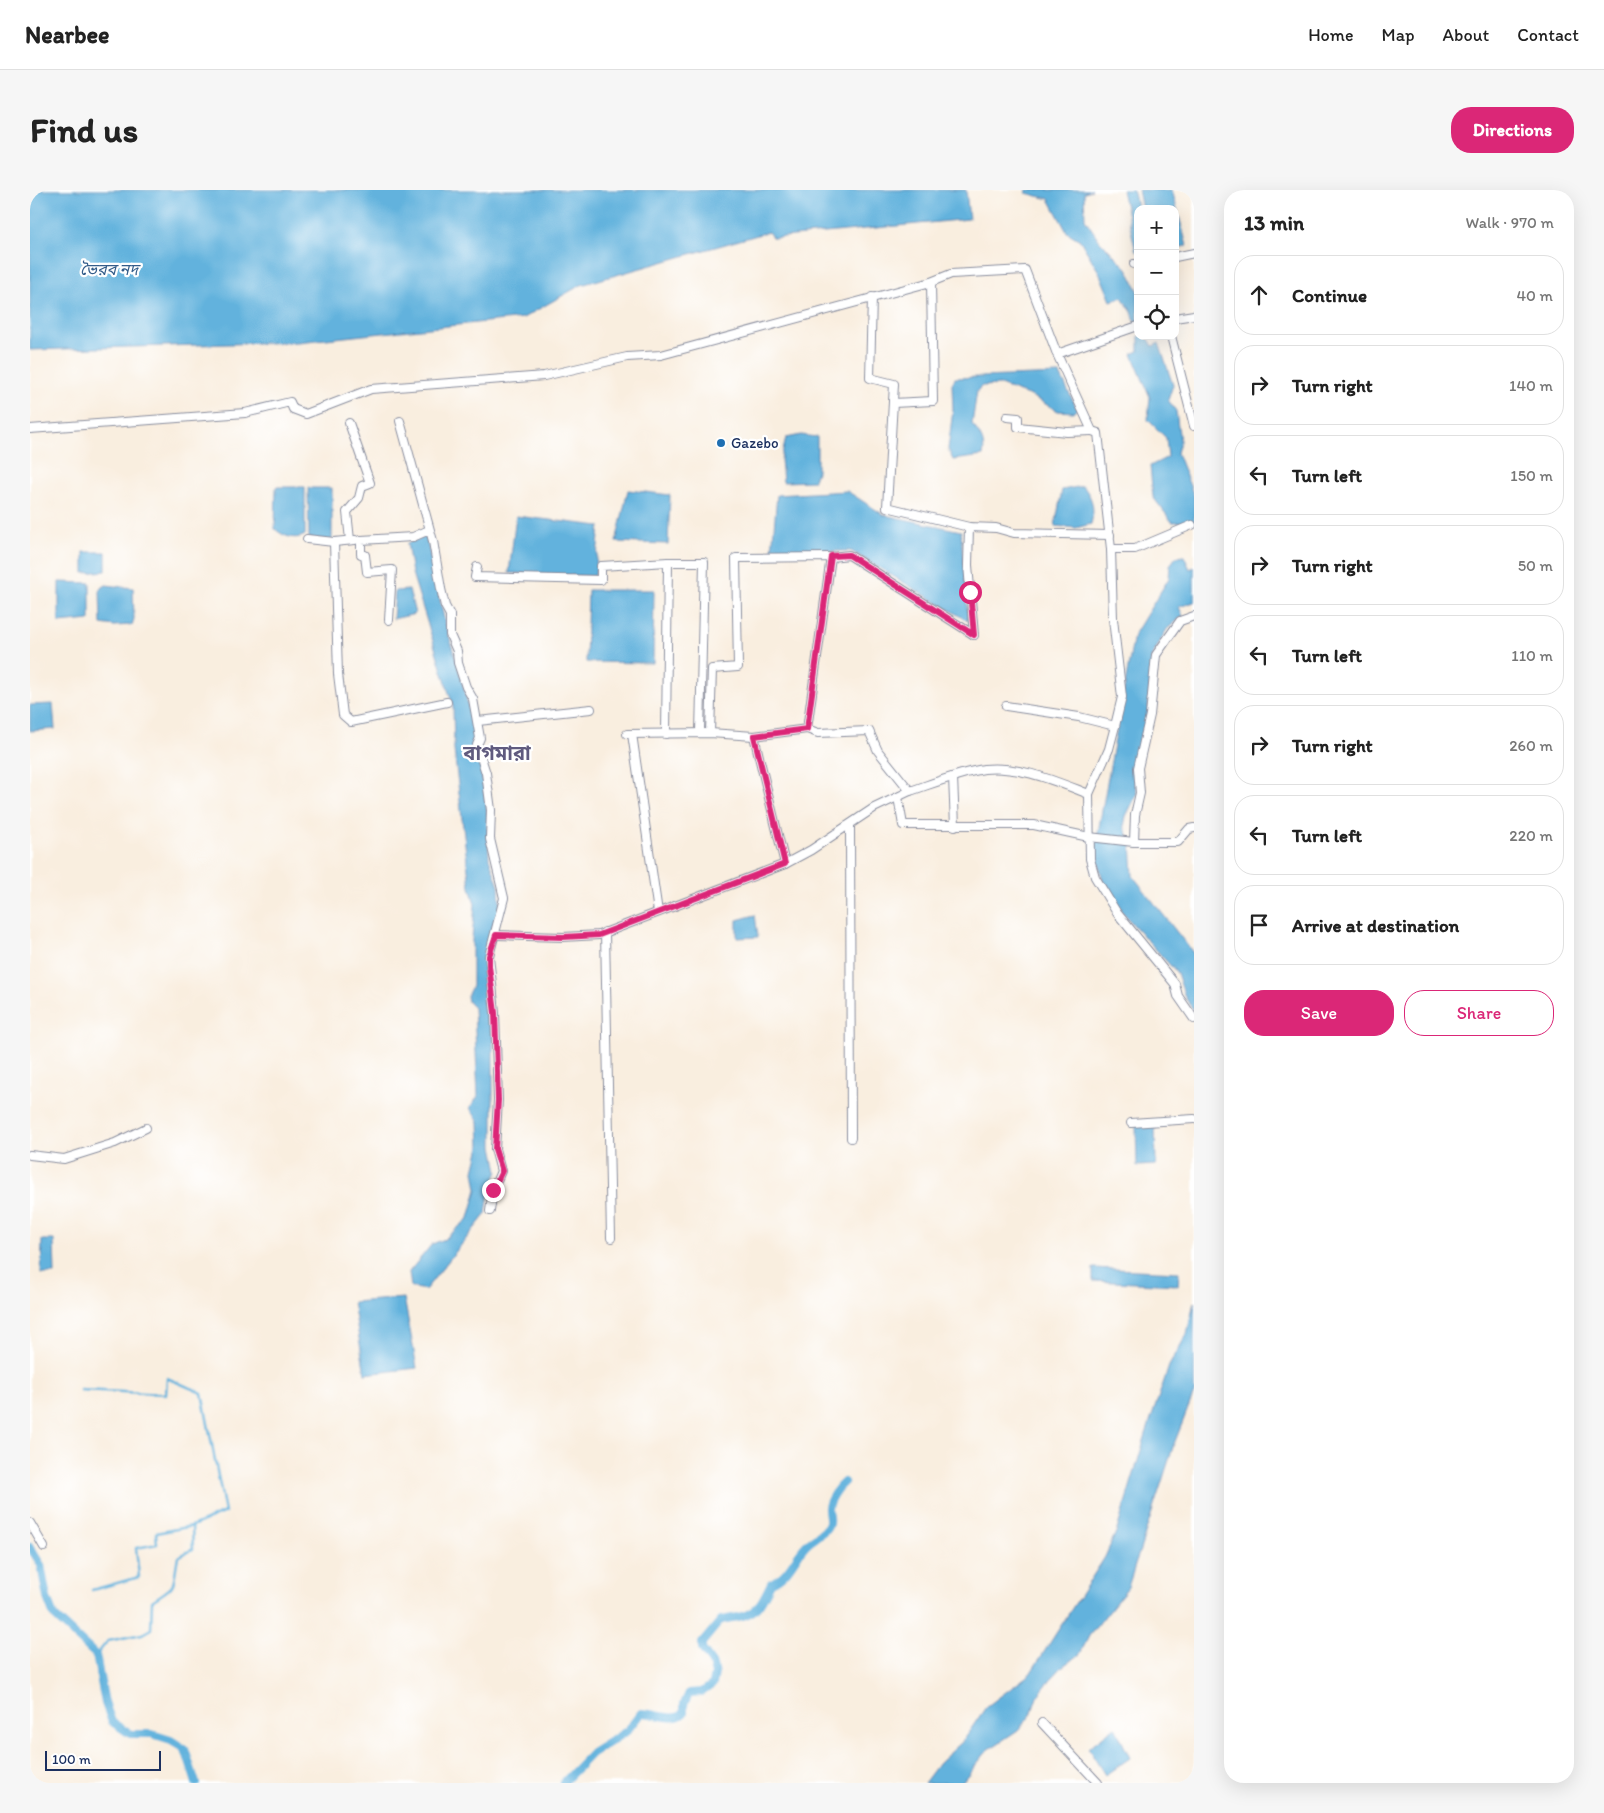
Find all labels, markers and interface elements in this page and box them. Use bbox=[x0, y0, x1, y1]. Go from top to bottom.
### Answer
text: Nearbee bbox=[25, 20, 109, 49]
text: Home bbox=[1308, 24, 1354, 46]
text: Map bbox=[1382, 24, 1415, 46]
text: About bbox=[1443, 24, 1489, 46]
text: Contact bbox=[1517, 24, 1579, 46]
button: Directions bbox=[1451, 107, 1574, 153]
text: Find us bbox=[30, 109, 138, 151]
map controls bbox=[1134, 205, 1179, 340]
button: + bbox=[1134, 205, 1179, 250]
text: 13 min bbox=[1244, 210, 1304, 235]
text: Walk · 970 m bbox=[1466, 213, 1554, 232]
button: − bbox=[1134, 250, 1179, 295]
water label: ভৈরব নদ bbox=[80, 260, 141, 279]
icon: ahead bbox=[1245, 281, 1273, 309]
text: Continue bbox=[1292, 284, 1367, 307]
text: 40 m bbox=[1516, 286, 1553, 305]
button: locate bbox=[1134, 295, 1179, 340]
icon: right bbox=[1245, 371, 1273, 399]
text: Turn right bbox=[1292, 374, 1373, 397]
text: 140 m bbox=[1509, 376, 1553, 395]
place label: Gazebo bbox=[731, 434, 779, 452]
marker: Gazebo bbox=[715, 437, 727, 449]
icon: left bbox=[1245, 461, 1273, 489]
text: Turn left bbox=[1292, 464, 1362, 487]
text: 150 m bbox=[1510, 466, 1553, 485]
icon: right bbox=[1245, 551, 1273, 579]
text: Turn right bbox=[1292, 554, 1373, 577]
text: 50 m bbox=[1518, 556, 1553, 575]
route start bbox=[959, 581, 982, 604]
icon: left bbox=[1245, 641, 1273, 669]
text: Turn left bbox=[1292, 644, 1362, 667]
text: 110 m bbox=[1511, 646, 1553, 665]
icon: right bbox=[1245, 731, 1273, 759]
text: Turn right bbox=[1292, 734, 1373, 757]
text: 260 m bbox=[1509, 736, 1553, 755]
district label: বাগমারা bbox=[462, 741, 531, 765]
icon: left bbox=[1245, 821, 1273, 849]
text: Turn left bbox=[1292, 824, 1362, 847]
text: 220 m bbox=[1509, 826, 1553, 845]
icon: arrive bbox=[1245, 911, 1273, 939]
text: Arrive at destination bbox=[1292, 914, 1459, 937]
button: Save bbox=[1244, 990, 1394, 1036]
button: Share bbox=[1404, 990, 1554, 1036]
route end bbox=[482, 1179, 505, 1202]
scale bar bbox=[45, 1748, 161, 1771]
text: 100 m bbox=[52, 1751, 91, 1768]

